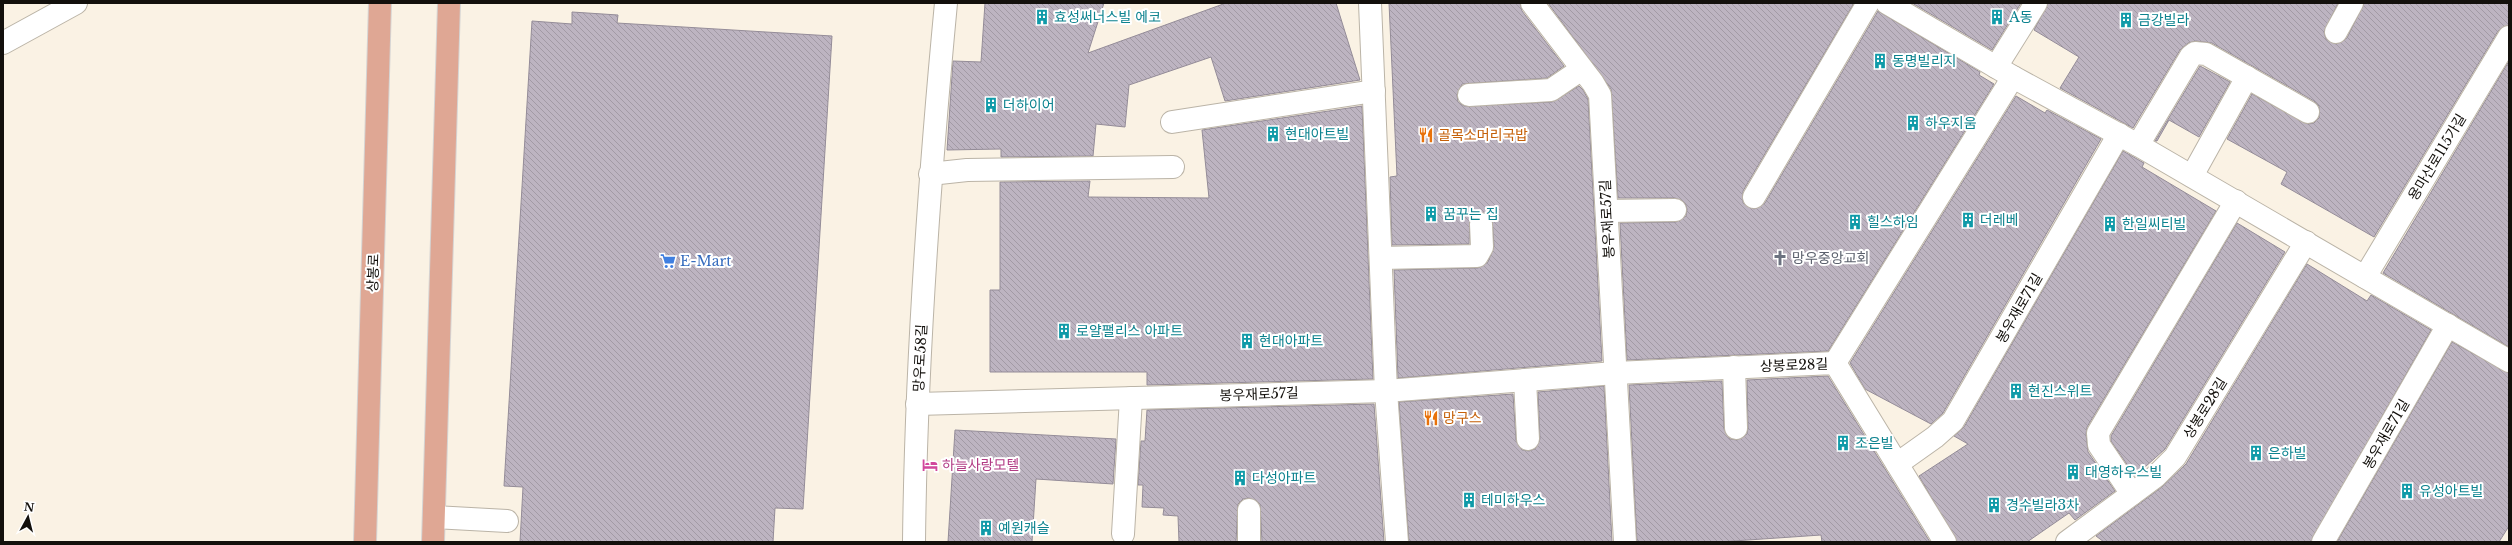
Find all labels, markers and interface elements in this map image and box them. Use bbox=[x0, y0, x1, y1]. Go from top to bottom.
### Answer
building icon: 효성써너스빌 에코 bbox=[1033, 8, 1051, 26]
place label: 효성써너스빌 에코 bbox=[1054, 8, 1161, 26]
building icon: A동 bbox=[1988, 8, 2006, 26]
place label: A동 bbox=[2008, 8, 2033, 26]
building icon: 금강빌라 bbox=[2117, 11, 2135, 29]
place label: 금강빌라 bbox=[2138, 11, 2190, 29]
building icon: 동명빌리지 bbox=[1871, 52, 1889, 70]
place label: 동명빌리지 bbox=[1892, 52, 1956, 70]
building icon: 더하이어 bbox=[982, 96, 1000, 114]
place label: 더하이어 bbox=[1003, 96, 1055, 114]
street label: 용마산로115가길 bbox=[2404, 110, 2470, 204]
building icon: 하우지움 bbox=[1904, 114, 1922, 132]
place label: 하우지움 bbox=[1925, 114, 1977, 132]
building icon: 현대아트빌 bbox=[1264, 125, 1282, 143]
place label: 현대아트빌 bbox=[1285, 125, 1349, 143]
restaurant icon: 골목소머리국밥 bbox=[1417, 126, 1435, 144]
place label: 골목소머리국밥 bbox=[1438, 126, 1528, 144]
street label: 봉우재로57길 bbox=[1596, 179, 1618, 259]
building icon: 꿈꾸는 집 bbox=[1422, 205, 1440, 223]
place label: 꿈꾸는 집 bbox=[1443, 205, 1499, 223]
building icon: 더레베 bbox=[1959, 211, 1977, 229]
place label: 더레베 bbox=[1980, 211, 2019, 229]
building icon: 힐스하임 bbox=[1846, 213, 1864, 231]
place label: 힐스하임 bbox=[1867, 213, 1919, 231]
building icon: 한일씨티빌 bbox=[2101, 215, 2119, 233]
place label: 한일씨티빌 bbox=[2122, 215, 2186, 233]
church icon: 망우중앙교회 bbox=[1771, 249, 1789, 267]
place label: 망우중앙교회 bbox=[1792, 249, 1869, 267]
supermarket icon: E-Mart bbox=[659, 252, 677, 270]
place label: E-Mart bbox=[680, 252, 732, 270]
street label: 상봉로 bbox=[363, 253, 383, 293]
street label: 봉우재로71길 bbox=[1992, 270, 2046, 346]
building icon: 로얄팰리스 아파트 bbox=[1055, 322, 1073, 340]
place label: 로얄팰리스 아파트 bbox=[1076, 322, 1183, 340]
street label: 망우로58길 bbox=[909, 324, 931, 392]
building icon: 현대아파트 bbox=[1238, 332, 1256, 350]
place label: 현대아파트 bbox=[1259, 332, 1324, 350]
street label: 상봉로28길 bbox=[1759, 355, 1829, 375]
street label: 상봉로28길 bbox=[2179, 374, 2231, 442]
building icon: 현진스위트 bbox=[2007, 382, 2025, 400]
place label: 현진스위트 bbox=[2028, 382, 2093, 400]
street label: 봉우재로57길 bbox=[1219, 384, 1299, 404]
street label: 봉우재로71길 bbox=[2359, 396, 2413, 472]
restaurant icon: 망구스 bbox=[1422, 409, 1440, 427]
place label: 망구스 bbox=[1443, 409, 1482, 427]
building icon: 조은빌 bbox=[1834, 434, 1852, 452]
place label: 조은빌 bbox=[1855, 434, 1894, 452]
building icon: 은하빌 bbox=[2247, 444, 2265, 462]
place label: 은하빌 bbox=[2268, 444, 2307, 462]
hotel icon: 하늘사랑모텔 bbox=[921, 456, 939, 474]
place label: 하늘사랑모텔 bbox=[942, 456, 1019, 474]
building icon: 대영하우스빌 bbox=[2064, 463, 2082, 481]
place label: 대영하우스빌 bbox=[2085, 463, 2162, 481]
building icon: 다성아파트 bbox=[1231, 469, 1249, 487]
place label: 다성아파트 bbox=[1252, 469, 1317, 487]
building icon: 유성아트빌 bbox=[2398, 482, 2416, 500]
place label: 유성아트빌 bbox=[2419, 482, 2483, 500]
building icon: 테미하우스 bbox=[1460, 491, 1478, 509]
place label: 테미하우스 bbox=[1481, 491, 1546, 509]
building icon: 경수빌라3차 bbox=[1985, 496, 2003, 514]
place label: 경수빌라3차 bbox=[2006, 496, 2079, 514]
north arrow bbox=[8, 497, 48, 537]
text: N bbox=[23, 499, 36, 515]
building icon: 예원캐슬 bbox=[977, 519, 995, 537]
place label: 예원캐슬 bbox=[998, 519, 1050, 537]

